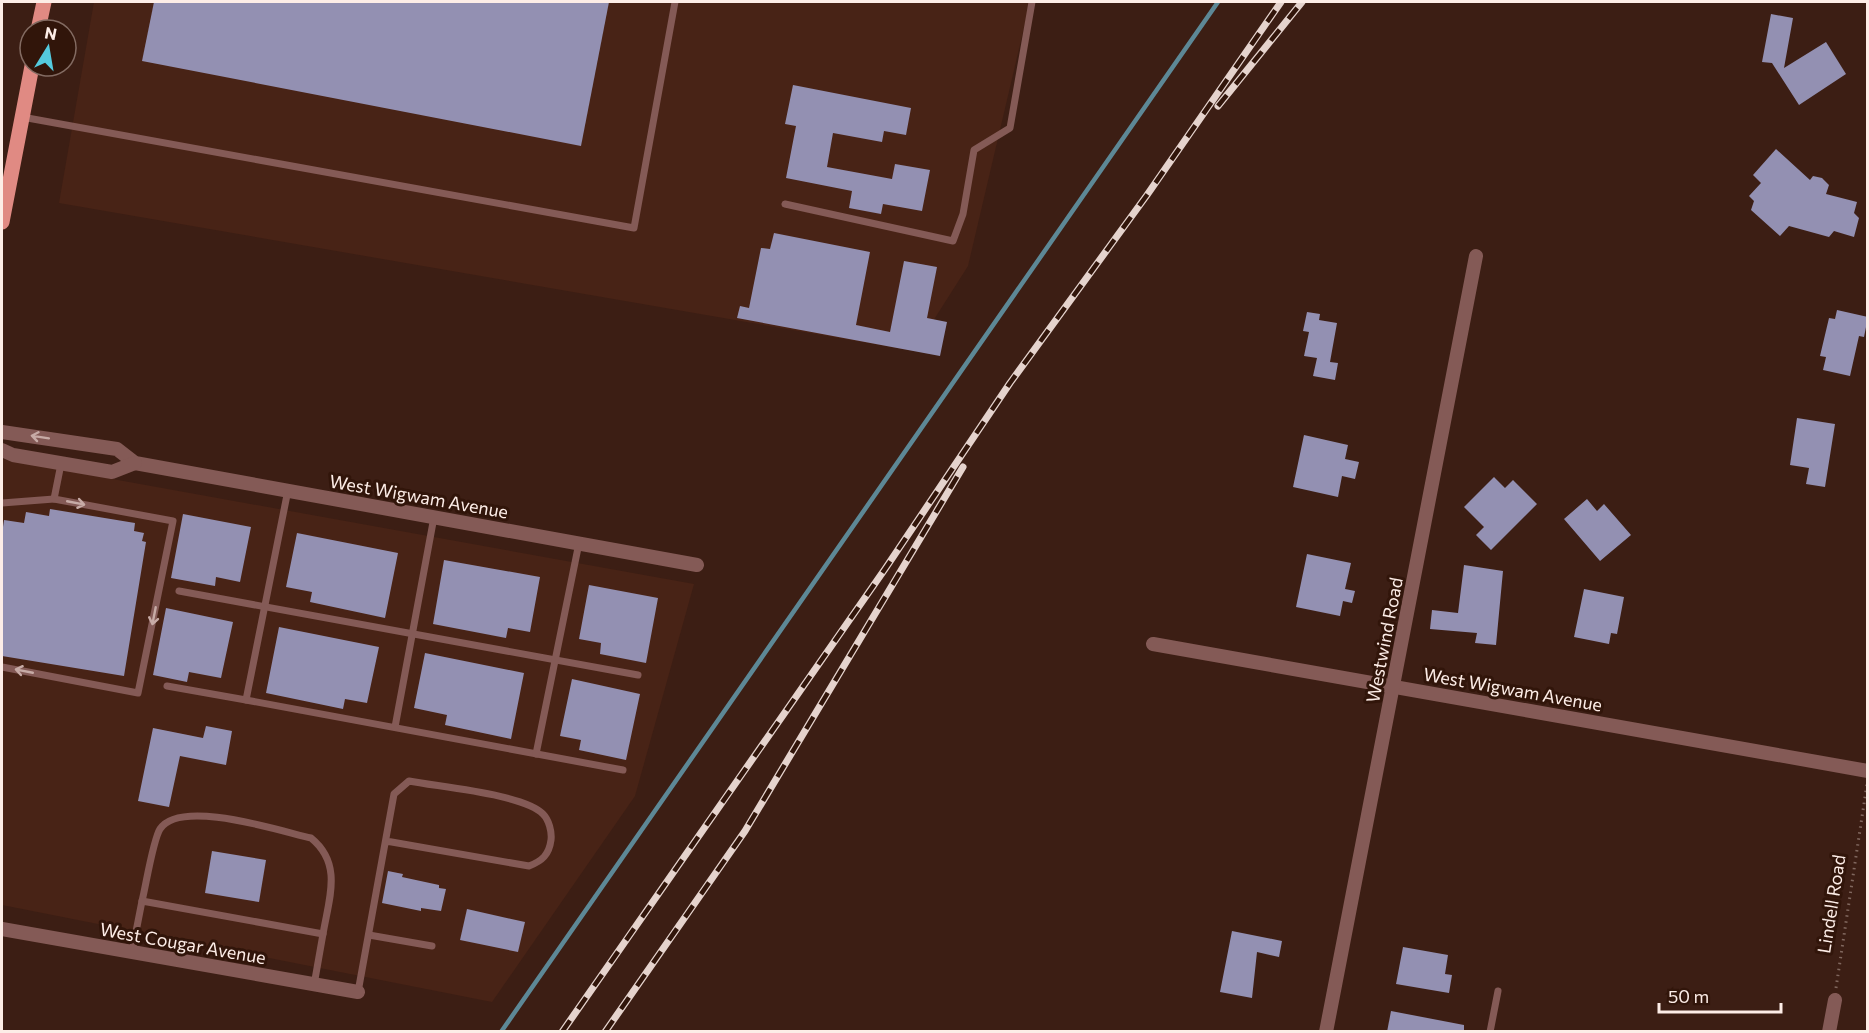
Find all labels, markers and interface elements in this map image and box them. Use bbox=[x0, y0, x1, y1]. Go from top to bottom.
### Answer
north arrow bbox=[18, 18, 78, 78]
text: N bbox=[43, 22, 59, 43]
one-way arrow bbox=[30, 431, 50, 442]
street label: West Wigwam Avenue bbox=[328, 469, 510, 523]
one-way arrow bbox=[65, 498, 85, 509]
street label: Westwind Road bbox=[1361, 575, 1407, 705]
one-way arrow bbox=[148, 606, 159, 625]
street label: West Wigwam Avenue bbox=[1422, 662, 1604, 716]
one-way arrow bbox=[15, 665, 35, 676]
street label: Lindell Road bbox=[1812, 853, 1850, 955]
street label: West Cougar Avenue bbox=[98, 918, 268, 968]
scale bar bbox=[1659, 976, 1780, 1014]
text: 50 m bbox=[1668, 985, 1709, 1007]

